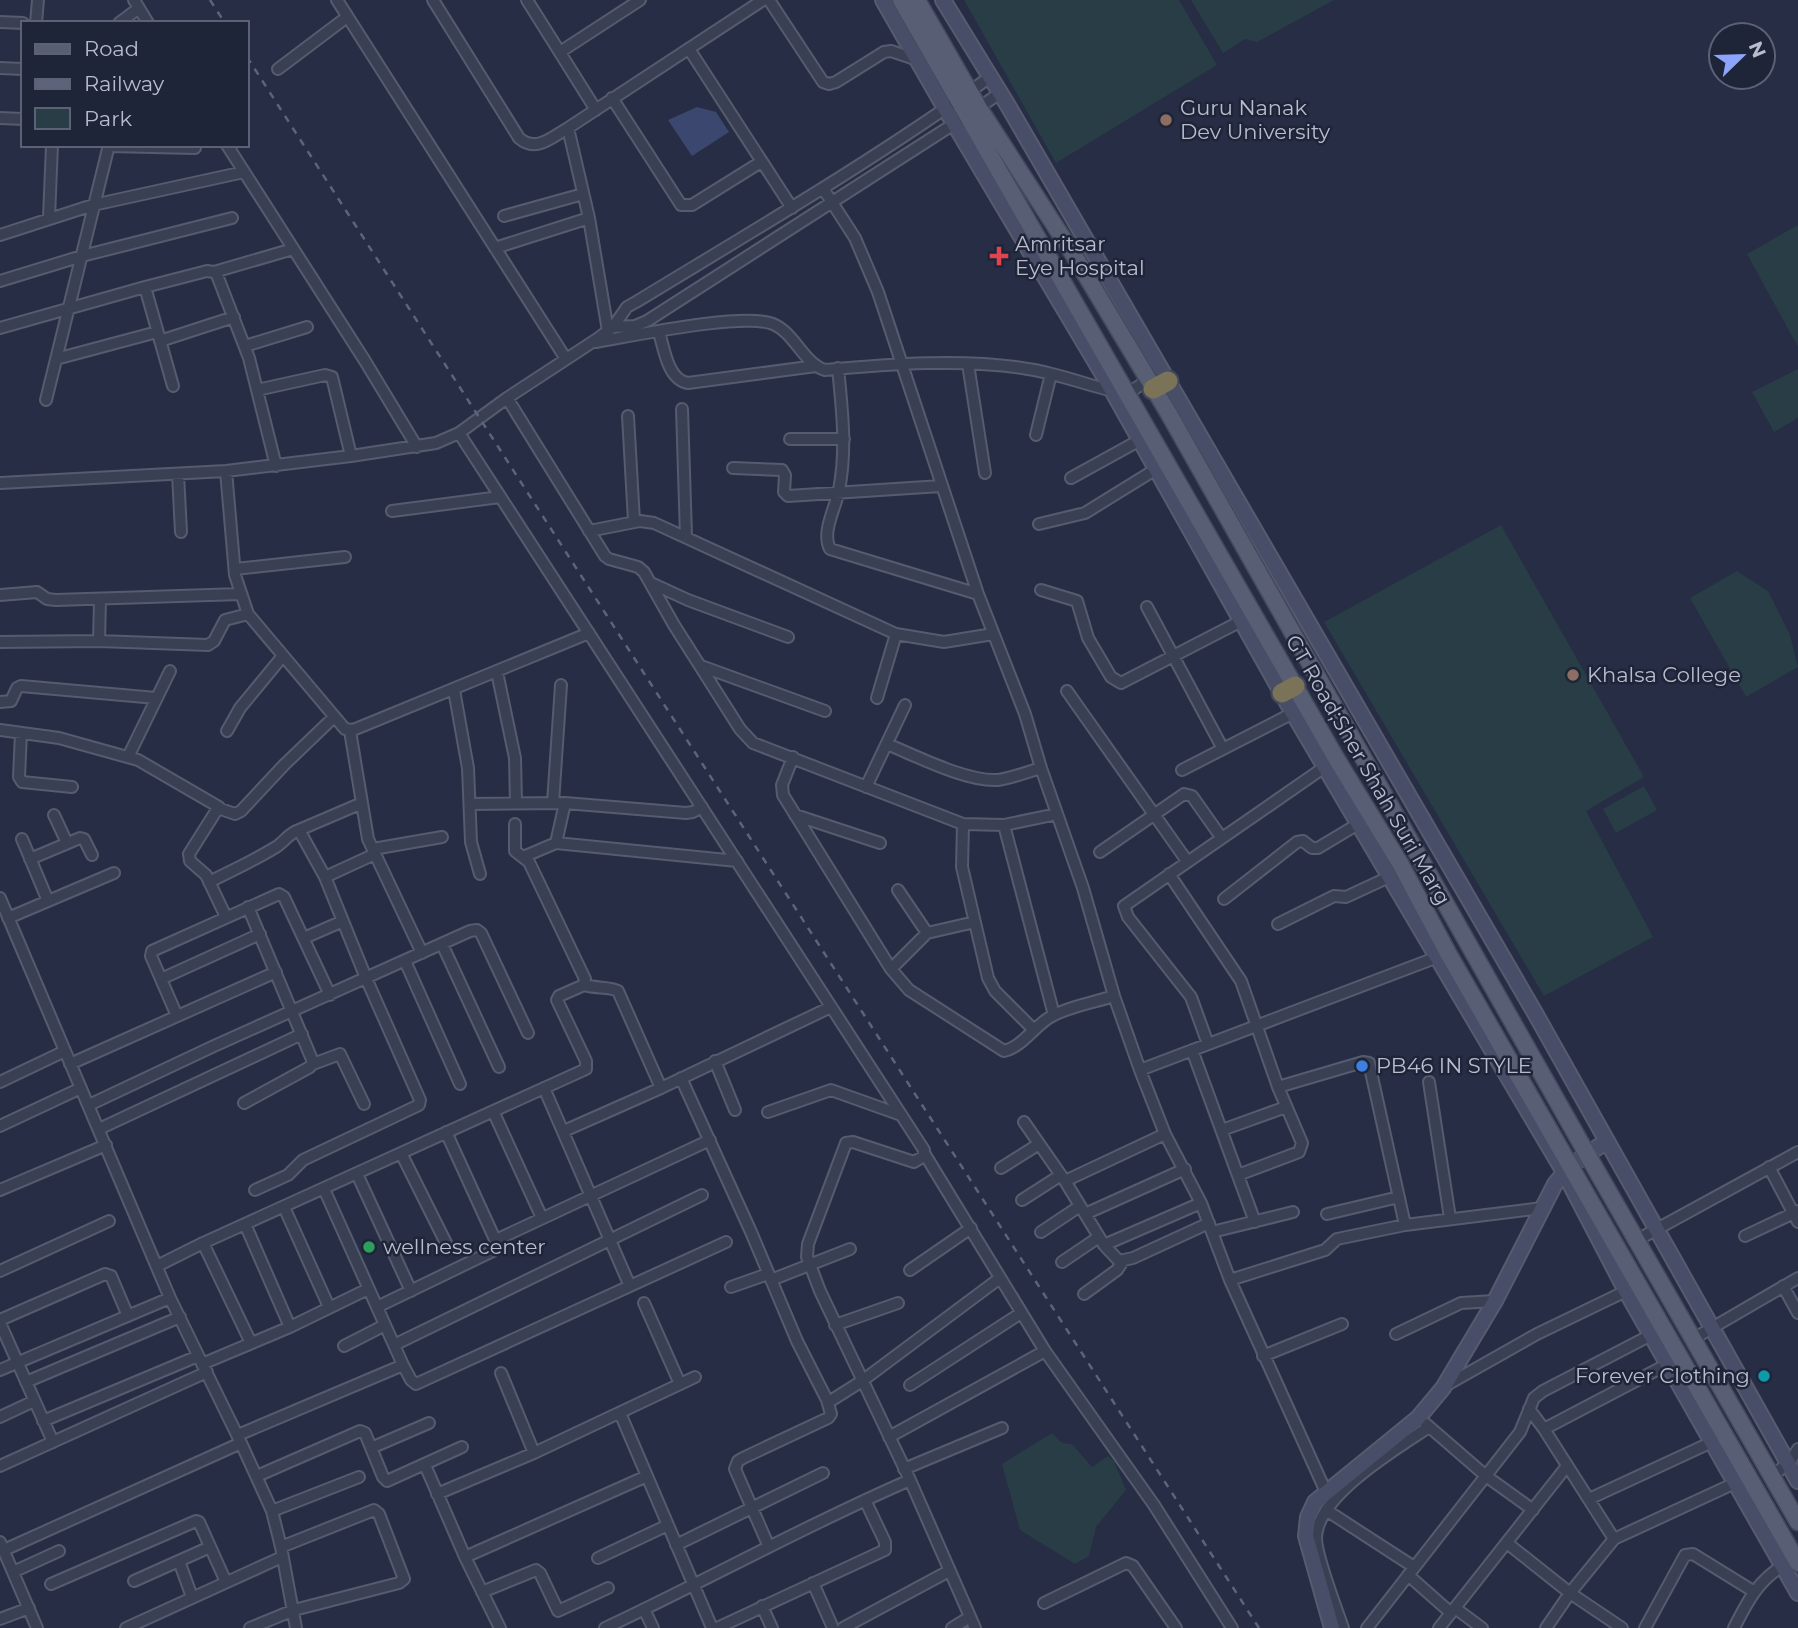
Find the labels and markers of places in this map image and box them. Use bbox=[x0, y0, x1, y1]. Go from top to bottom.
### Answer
place label: Guru Nanak Dev University bbox=[1180, 95, 1331, 144]
marker: Guru Nanak Dev University bbox=[1158, 112, 1174, 128]
place label: Amritsar Eye Hospital bbox=[1015, 231, 1145, 280]
marker: Amritsar Eye Hospital bbox=[989, 246, 1009, 266]
place label: Khalsa College bbox=[1587, 662, 1741, 687]
marker: Khalsa College bbox=[1565, 667, 1581, 683]
place label: PB46 IN STYLE bbox=[1376, 1053, 1532, 1078]
marker: PB46 IN STYLE bbox=[1354, 1058, 1370, 1074]
place label: wellness center bbox=[383, 1234, 546, 1259]
marker: wellness center bbox=[361, 1239, 377, 1255]
place label: Forever Clothing bbox=[1575, 1363, 1750, 1388]
marker: Forever Clothing bbox=[1756, 1368, 1772, 1384]

